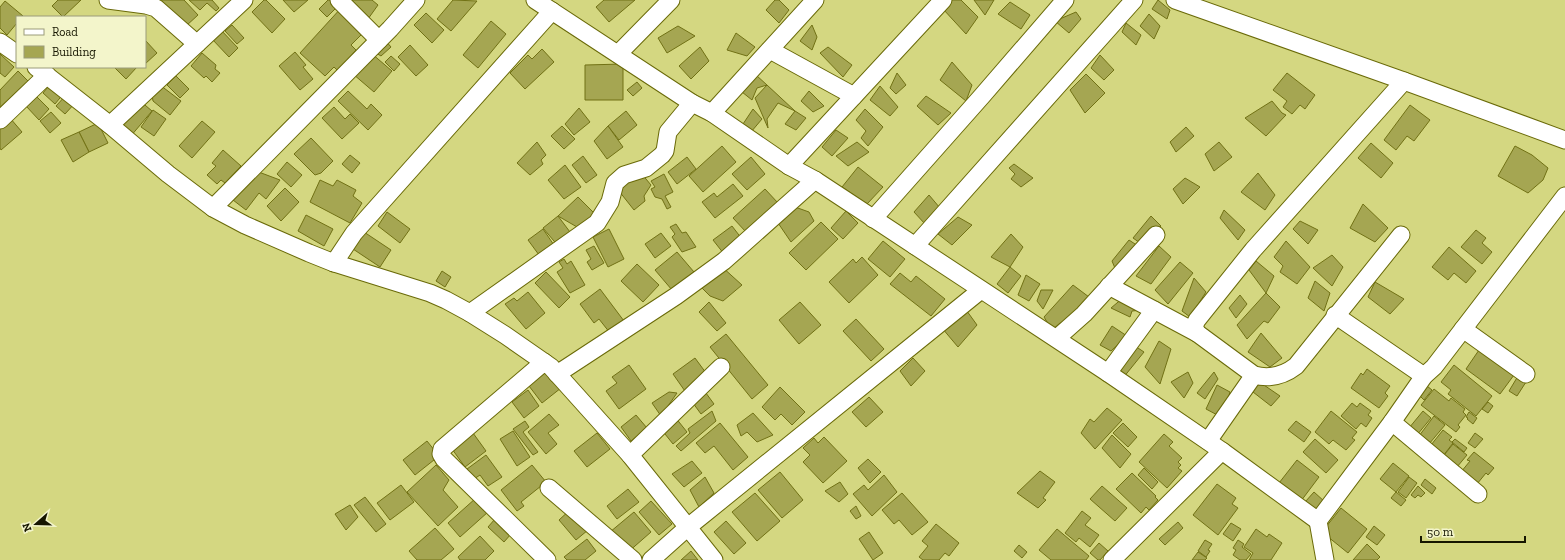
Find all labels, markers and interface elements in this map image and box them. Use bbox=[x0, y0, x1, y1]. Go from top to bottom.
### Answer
legend bbox=[16, 16, 146, 68]
text: Road bbox=[52, 25, 78, 39]
text: Building bbox=[52, 45, 96, 59]
north arrow bbox=[16, 504, 56, 544]
scale bar bbox=[1421, 518, 1525, 544]
text: N bbox=[19, 521, 35, 533]
text: 50 m bbox=[1427, 525, 1454, 539]

